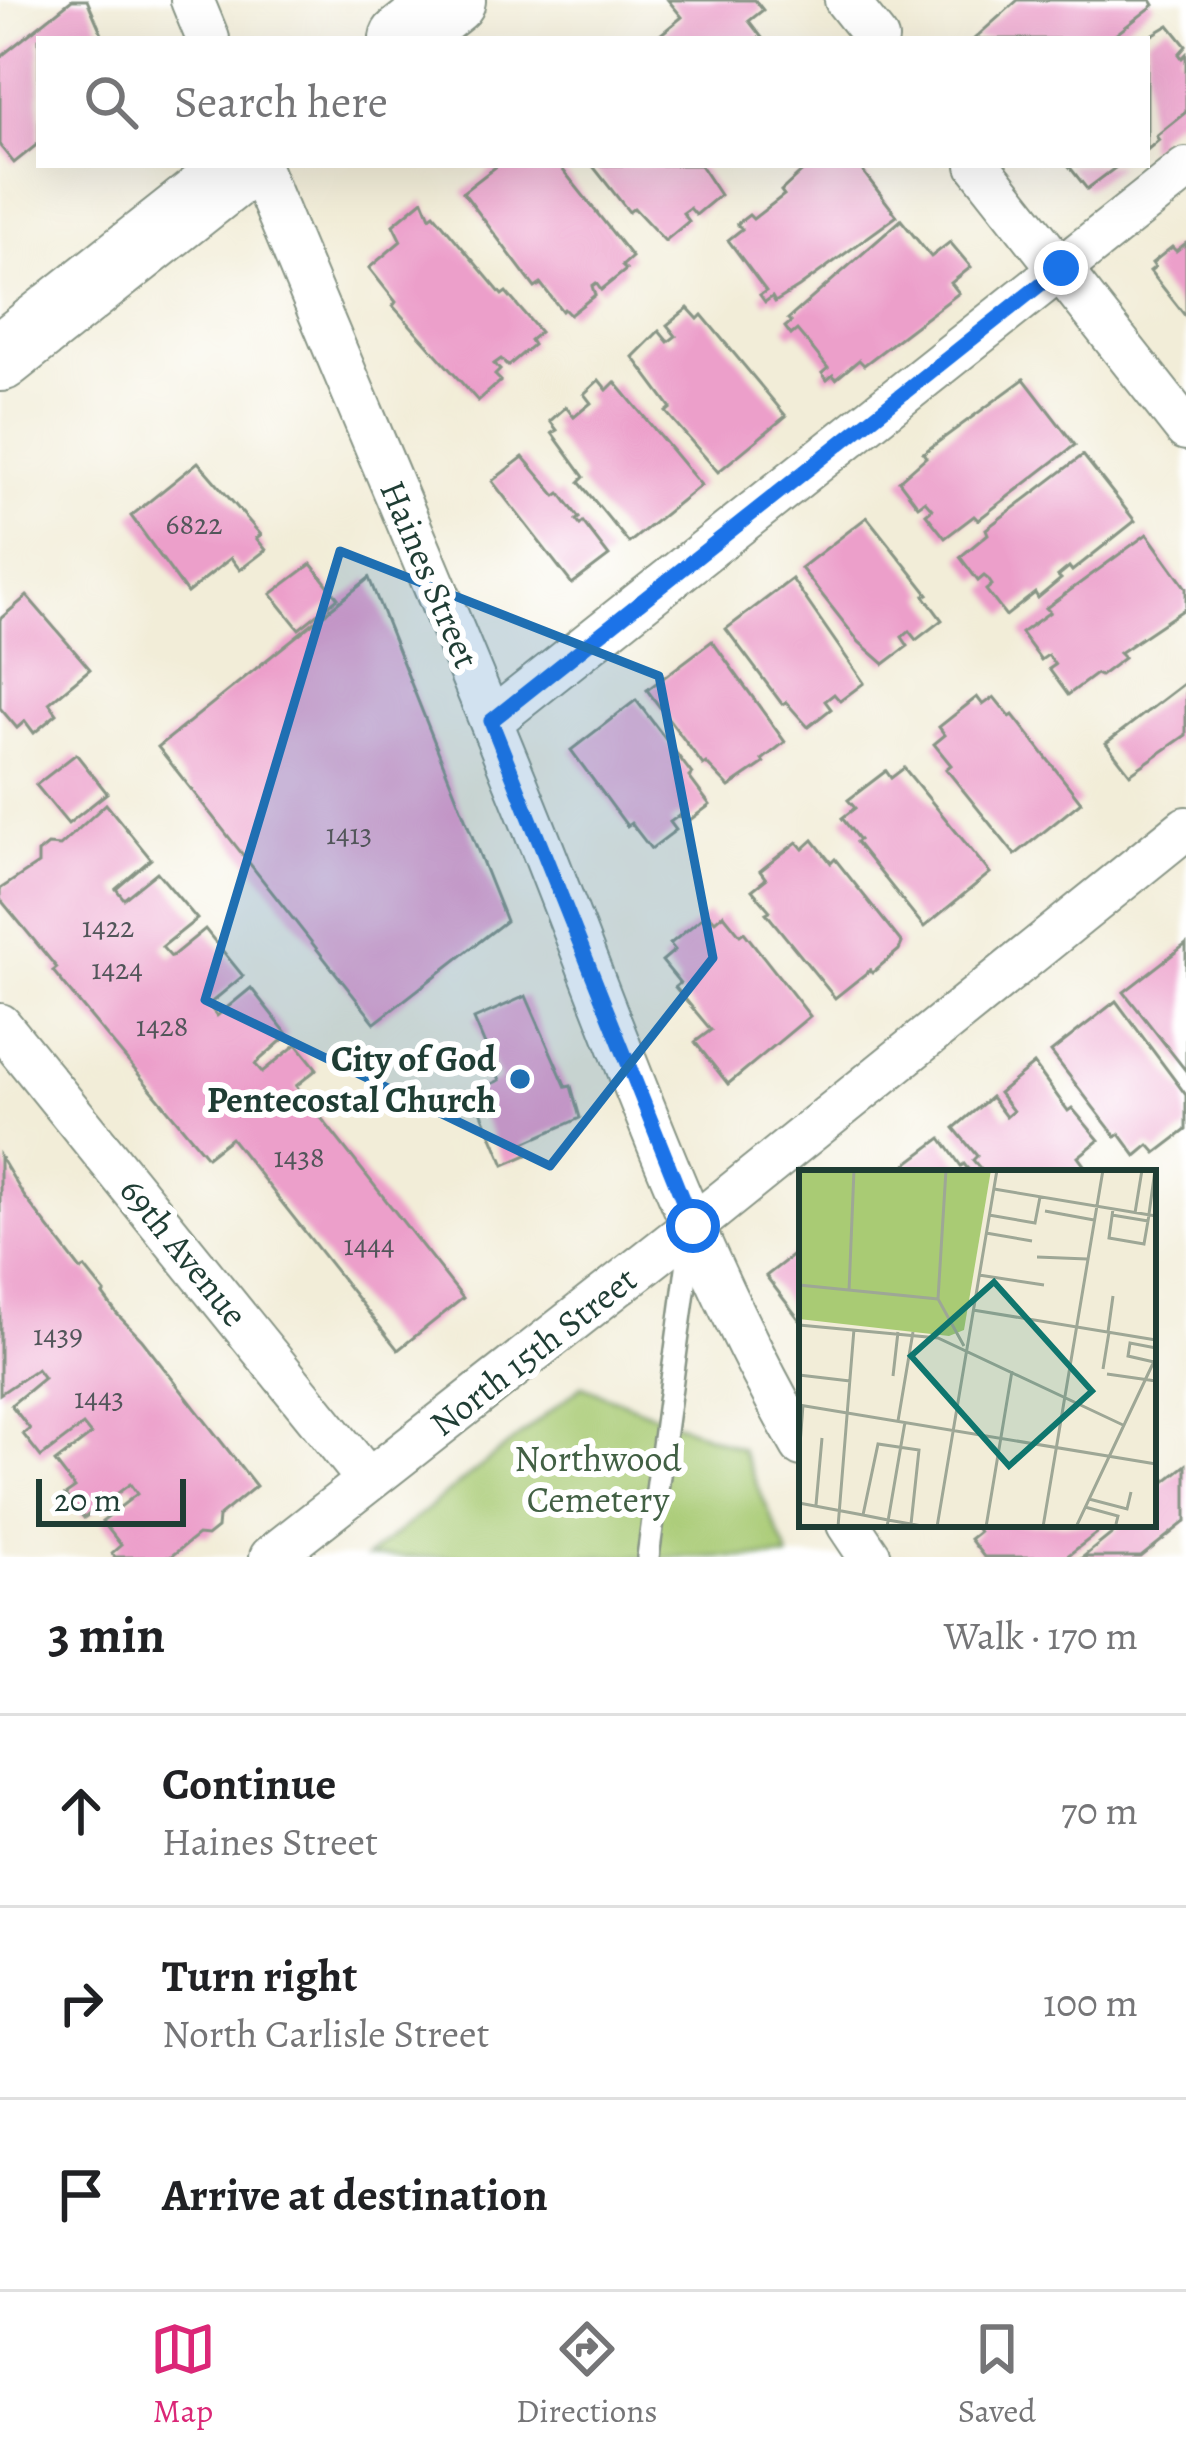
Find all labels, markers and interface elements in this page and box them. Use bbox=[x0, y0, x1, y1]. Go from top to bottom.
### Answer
search box bbox=[36, 36, 1150, 168]
icon: search bbox=[78, 69, 144, 135]
text: Search here bbox=[174, 71, 388, 133]
route end bbox=[1034, 241, 1088, 295]
street label: Haines Street bbox=[369, 473, 492, 675]
house number: 6822 bbox=[166, 504, 222, 544]
house number: 1413 bbox=[326, 814, 372, 854]
house number: 1422 bbox=[82, 907, 134, 947]
house number: 1424 bbox=[91, 949, 143, 989]
house number: 1428 bbox=[136, 1006, 188, 1046]
place label: City of God Pentecostal Church bbox=[207, 1034, 497, 1124]
marker: City of God Pentecostal Church bbox=[507, 1066, 533, 1092]
house number: 1438 bbox=[274, 1137, 324, 1177]
street label: 69th Avenue bbox=[109, 1167, 259, 1337]
inset map bbox=[799, 1170, 1156, 1527]
route start bbox=[666, 1199, 720, 1253]
house number: 1444 bbox=[343, 1225, 395, 1265]
street label: North 15th Street bbox=[420, 1255, 647, 1447]
house number: 1439 bbox=[33, 1315, 83, 1355]
house number: 1443 bbox=[74, 1378, 124, 1418]
park label: Northwood Cemetery bbox=[514, 1434, 682, 1524]
scale bar bbox=[36, 1473, 186, 1526]
text: 20 m bbox=[54, 1477, 121, 1522]
text: 3 min bbox=[48, 1600, 165, 1670]
text: Walk · 170 m bbox=[944, 1609, 1138, 1662]
text: Continue bbox=[162, 1753, 336, 1815]
icon: ahead bbox=[48, 1778, 114, 1844]
text: 70 m bbox=[1061, 1784, 1138, 1837]
text: Haines Street bbox=[162, 1815, 378, 1868]
text: Turn right bbox=[162, 1945, 357, 2007]
icon: right bbox=[48, 1970, 114, 2036]
text: 100 m bbox=[1043, 1976, 1138, 2029]
text: North Carlisle Street bbox=[162, 2007, 489, 2060]
icon: arrive bbox=[48, 2162, 114, 2228]
text: Arrive at destination bbox=[162, 2164, 548, 2226]
tab: Map bbox=[150, 2316, 216, 2433]
tab: Directions bbox=[516, 2316, 658, 2433]
tab: Saved bbox=[958, 2316, 1036, 2433]

